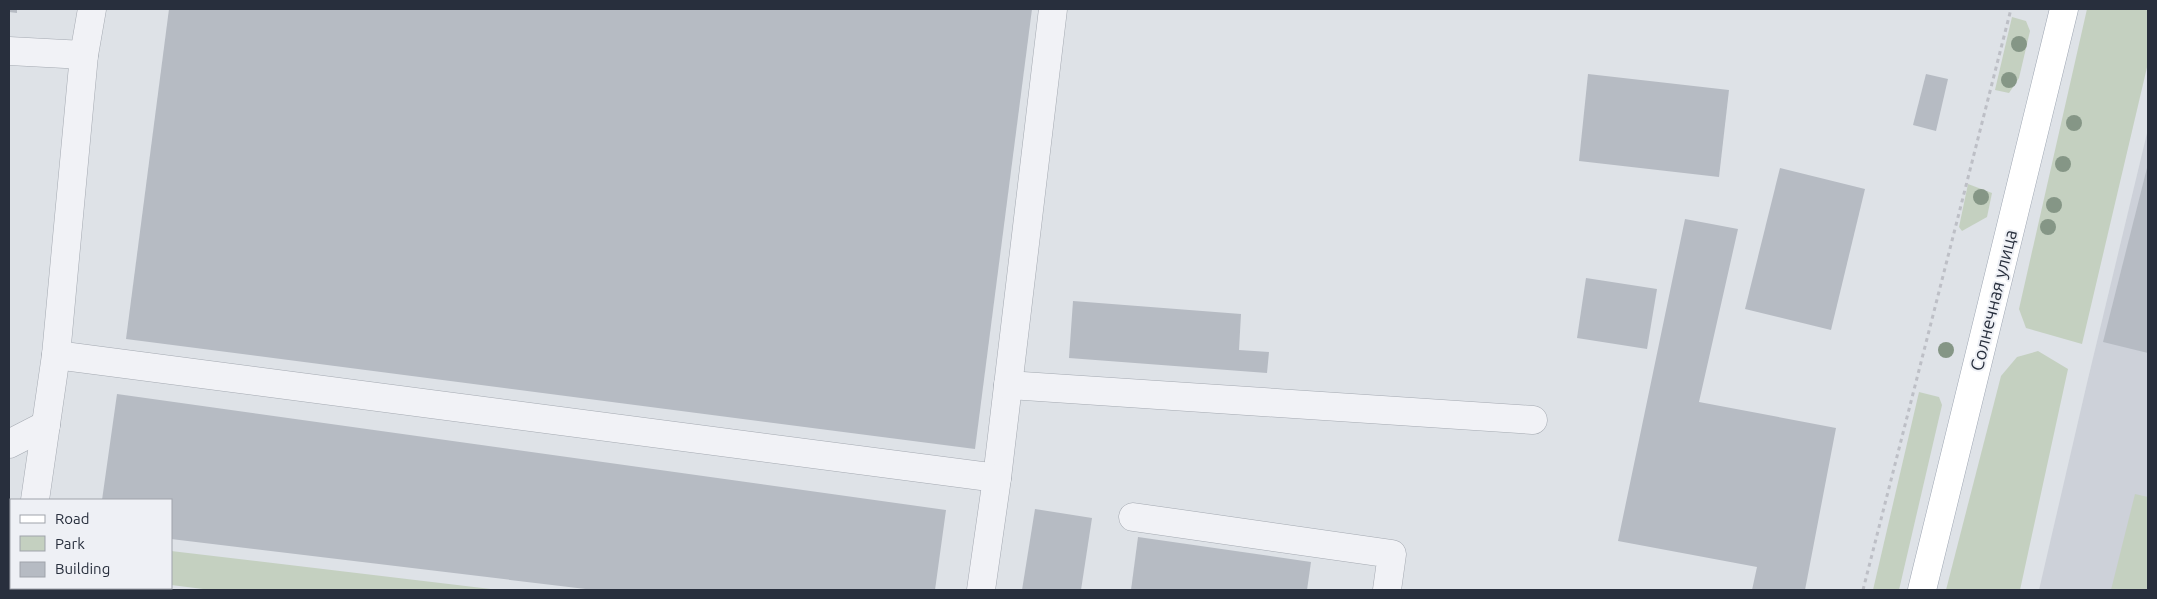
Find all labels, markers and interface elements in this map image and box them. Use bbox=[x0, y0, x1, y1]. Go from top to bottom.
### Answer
street label: Солнечная улица bbox=[1966, 227, 2020, 373]
legend bbox=[10, 499, 172, 589]
text: Road bbox=[55, 510, 90, 527]
text: Park bbox=[55, 535, 85, 552]
text: Building bbox=[55, 560, 110, 577]

